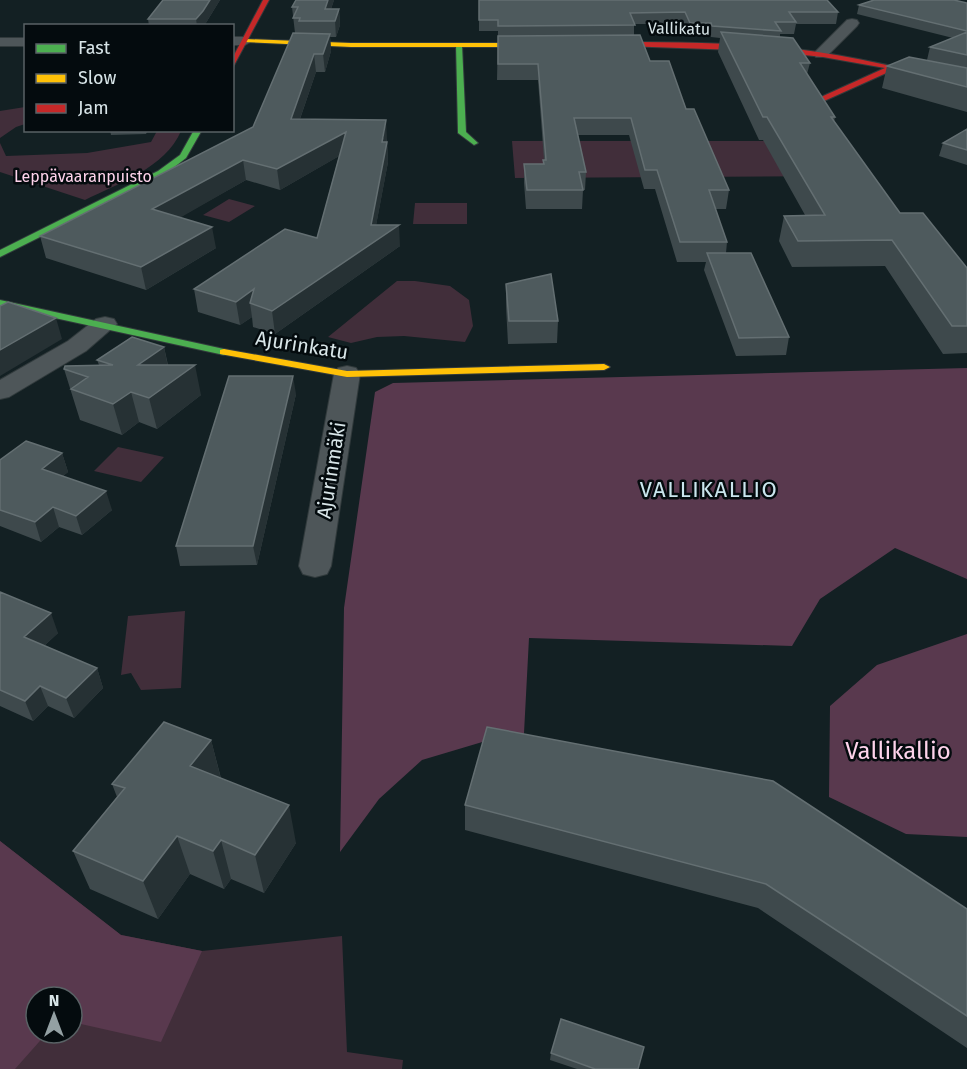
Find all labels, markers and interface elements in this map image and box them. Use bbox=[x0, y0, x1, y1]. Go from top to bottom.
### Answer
street label: Vallikatu bbox=[648, 18, 710, 39]
legend bbox=[24, 24, 234, 132]
text: Fast bbox=[78, 37, 111, 59]
text: Slow bbox=[78, 67, 117, 89]
text: Jam bbox=[78, 97, 109, 119]
park label: Leppävaaranpuisto bbox=[14, 167, 152, 186]
street label: Ajurinkatu bbox=[254, 326, 350, 364]
street label: Ajurinmäki bbox=[312, 420, 350, 520]
district label: VALLIKALLIO bbox=[640, 476, 778, 503]
park label: Vallikallio bbox=[845, 737, 951, 765]
north arrow bbox=[24, 985, 84, 1045]
text: N bbox=[49, 991, 59, 1010]

